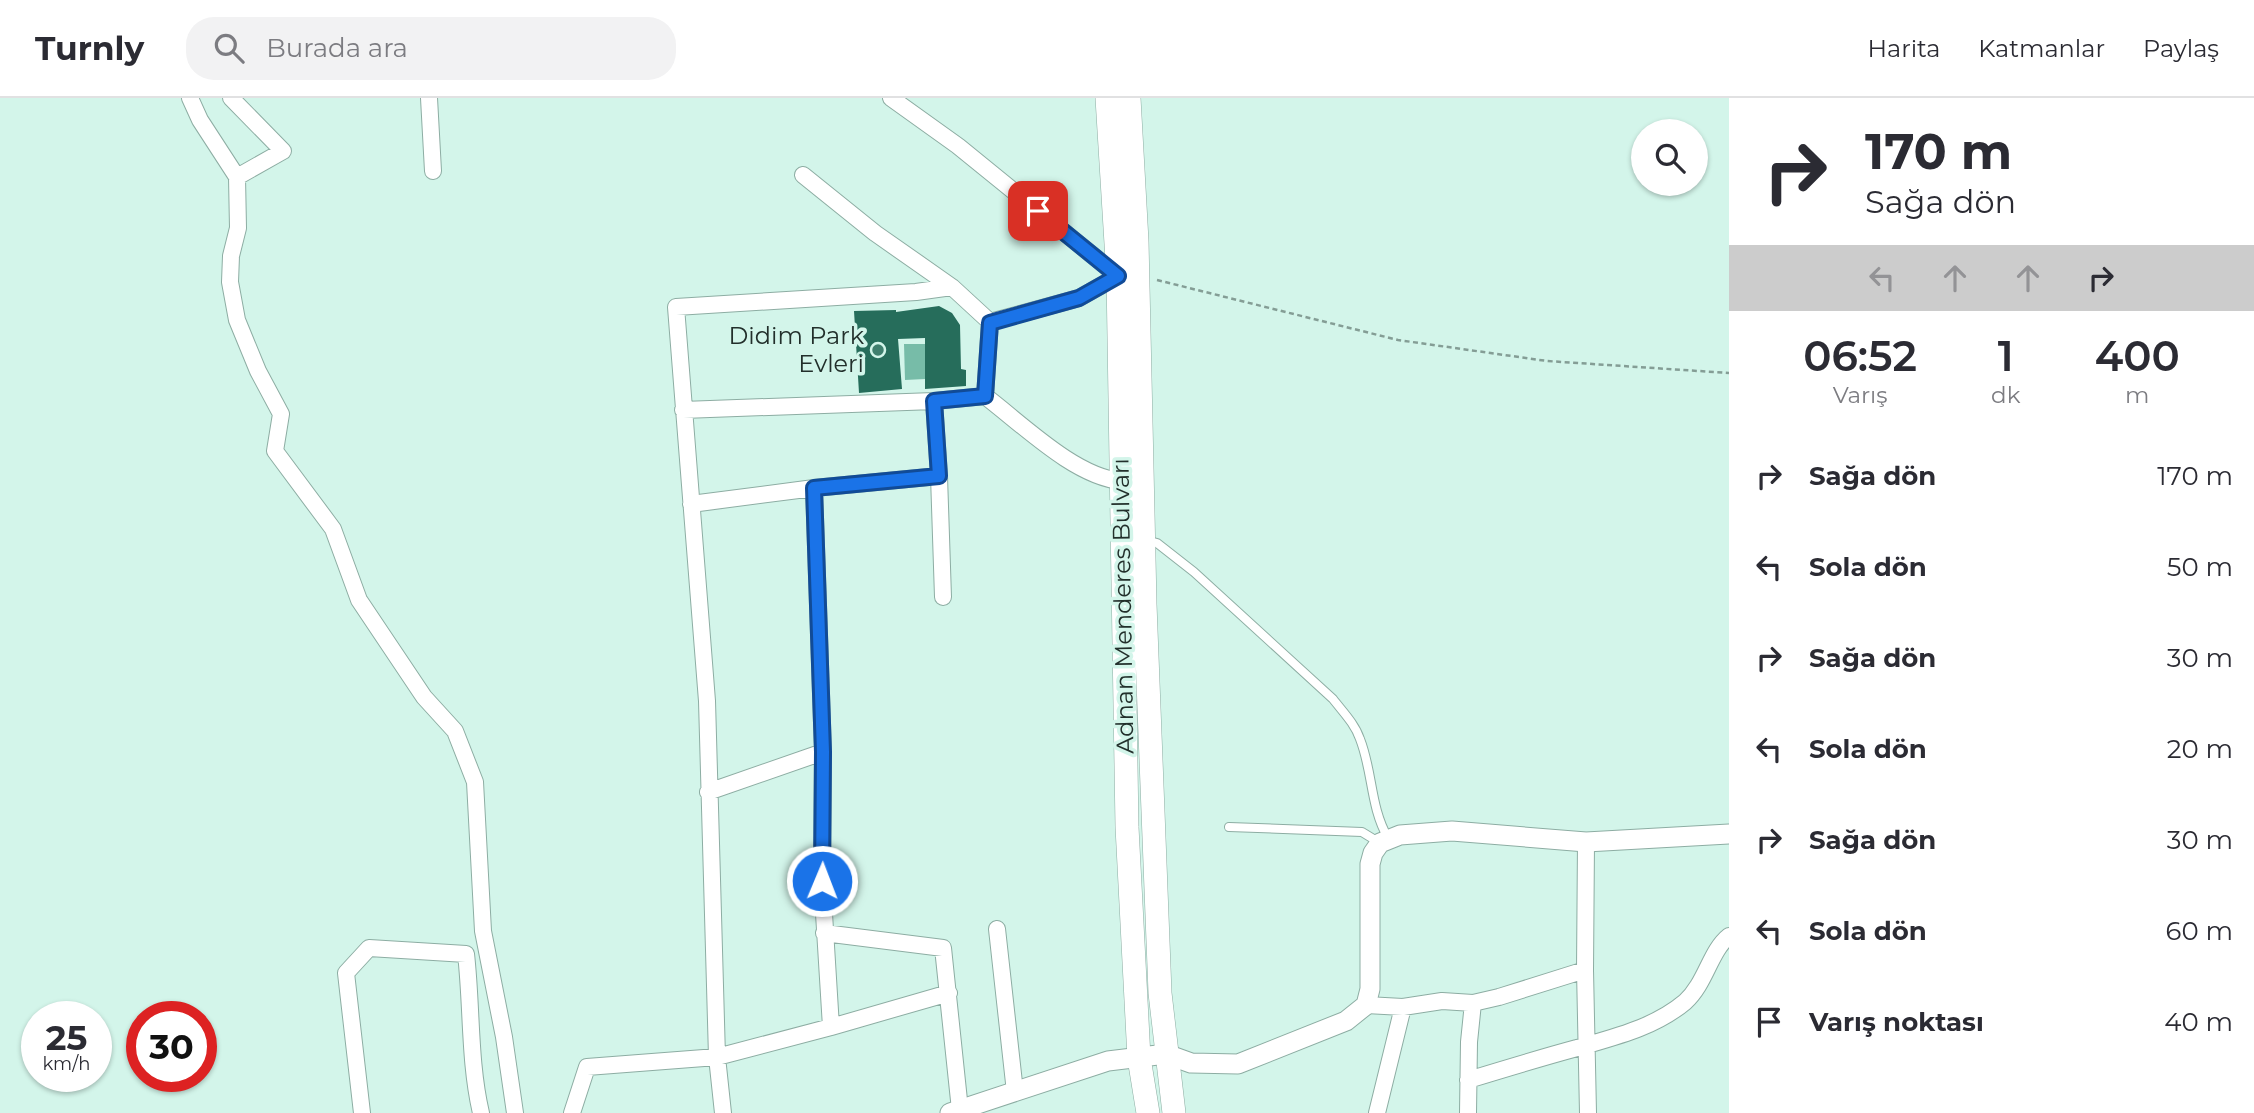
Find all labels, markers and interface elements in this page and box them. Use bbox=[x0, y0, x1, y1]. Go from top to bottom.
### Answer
search box bbox=[186, 17, 676, 80]
text: Turnly bbox=[35, 28, 144, 68]
icon: search bbox=[210, 29, 248, 67]
text: Burada ara bbox=[266, 32, 408, 64]
text: Harita bbox=[1868, 34, 1940, 63]
text: Katmanlar bbox=[1978, 34, 2105, 63]
text: Paylaş bbox=[2143, 34, 2219, 63]
map controls bbox=[1631, 119, 1708, 196]
button: search bbox=[1631, 119, 1708, 196]
text: 170 m bbox=[1865, 122, 2012, 181]
icon: right bbox=[1750, 126, 1841, 217]
pin bbox=[1008, 181, 1068, 241]
text: Sağa dön bbox=[1865, 182, 2016, 221]
icon: arrive bbox=[1019, 192, 1057, 230]
icon: left bbox=[1863, 259, 1901, 297]
icon: ahead bbox=[1936, 259, 1974, 297]
icon: ahead bbox=[2009, 259, 2047, 297]
icon: right bbox=[2082, 259, 2120, 297]
place label: Didim Park Evleri bbox=[728, 321, 865, 378]
text: 06:52 bbox=[1803, 330, 1917, 382]
text: 1 bbox=[1998, 330, 2014, 382]
text: 400 bbox=[2095, 330, 2180, 382]
marker: Didim Park Evleri bbox=[870, 342, 886, 358]
text: Varış bbox=[1833, 381, 1887, 409]
text: dk bbox=[1991, 381, 2020, 409]
text: m bbox=[2125, 381, 2149, 409]
icon: right bbox=[1750, 457, 1788, 495]
street label: Adnan Menderes Bulvarı bbox=[1105, 458, 1140, 754]
text: Sağa dön bbox=[1809, 460, 1936, 492]
text: 170 m bbox=[2157, 460, 2233, 492]
icon: left bbox=[1750, 548, 1788, 586]
text: Sola dön bbox=[1809, 551, 1927, 583]
text: 50 m bbox=[2167, 551, 2233, 583]
icon: right bbox=[1750, 639, 1788, 677]
text: Sağa dön bbox=[1809, 642, 1936, 674]
text: 30 m bbox=[2167, 642, 2233, 674]
icon: left bbox=[1750, 730, 1788, 768]
text: Sola dön bbox=[1809, 733, 1927, 765]
text: 20 m bbox=[2167, 733, 2233, 765]
icon: right bbox=[1750, 821, 1788, 859]
text: Sağa dön bbox=[1809, 824, 1936, 856]
text: 30 m bbox=[2167, 824, 2233, 856]
position arrow bbox=[785, 844, 859, 918]
icon: left bbox=[1750, 912, 1788, 950]
text: Sola dön bbox=[1809, 915, 1927, 947]
text: 60 m bbox=[2166, 915, 2233, 947]
speed limit sign: 30 bbox=[126, 1001, 217, 1092]
icon: arrive bbox=[1750, 1003, 1788, 1041]
text: Varış noktası bbox=[1809, 1006, 1984, 1038]
text: 40 m bbox=[2164, 1006, 2233, 1038]
text: 25 bbox=[46, 1016, 87, 1059]
text: km/h bbox=[42, 1053, 91, 1075]

